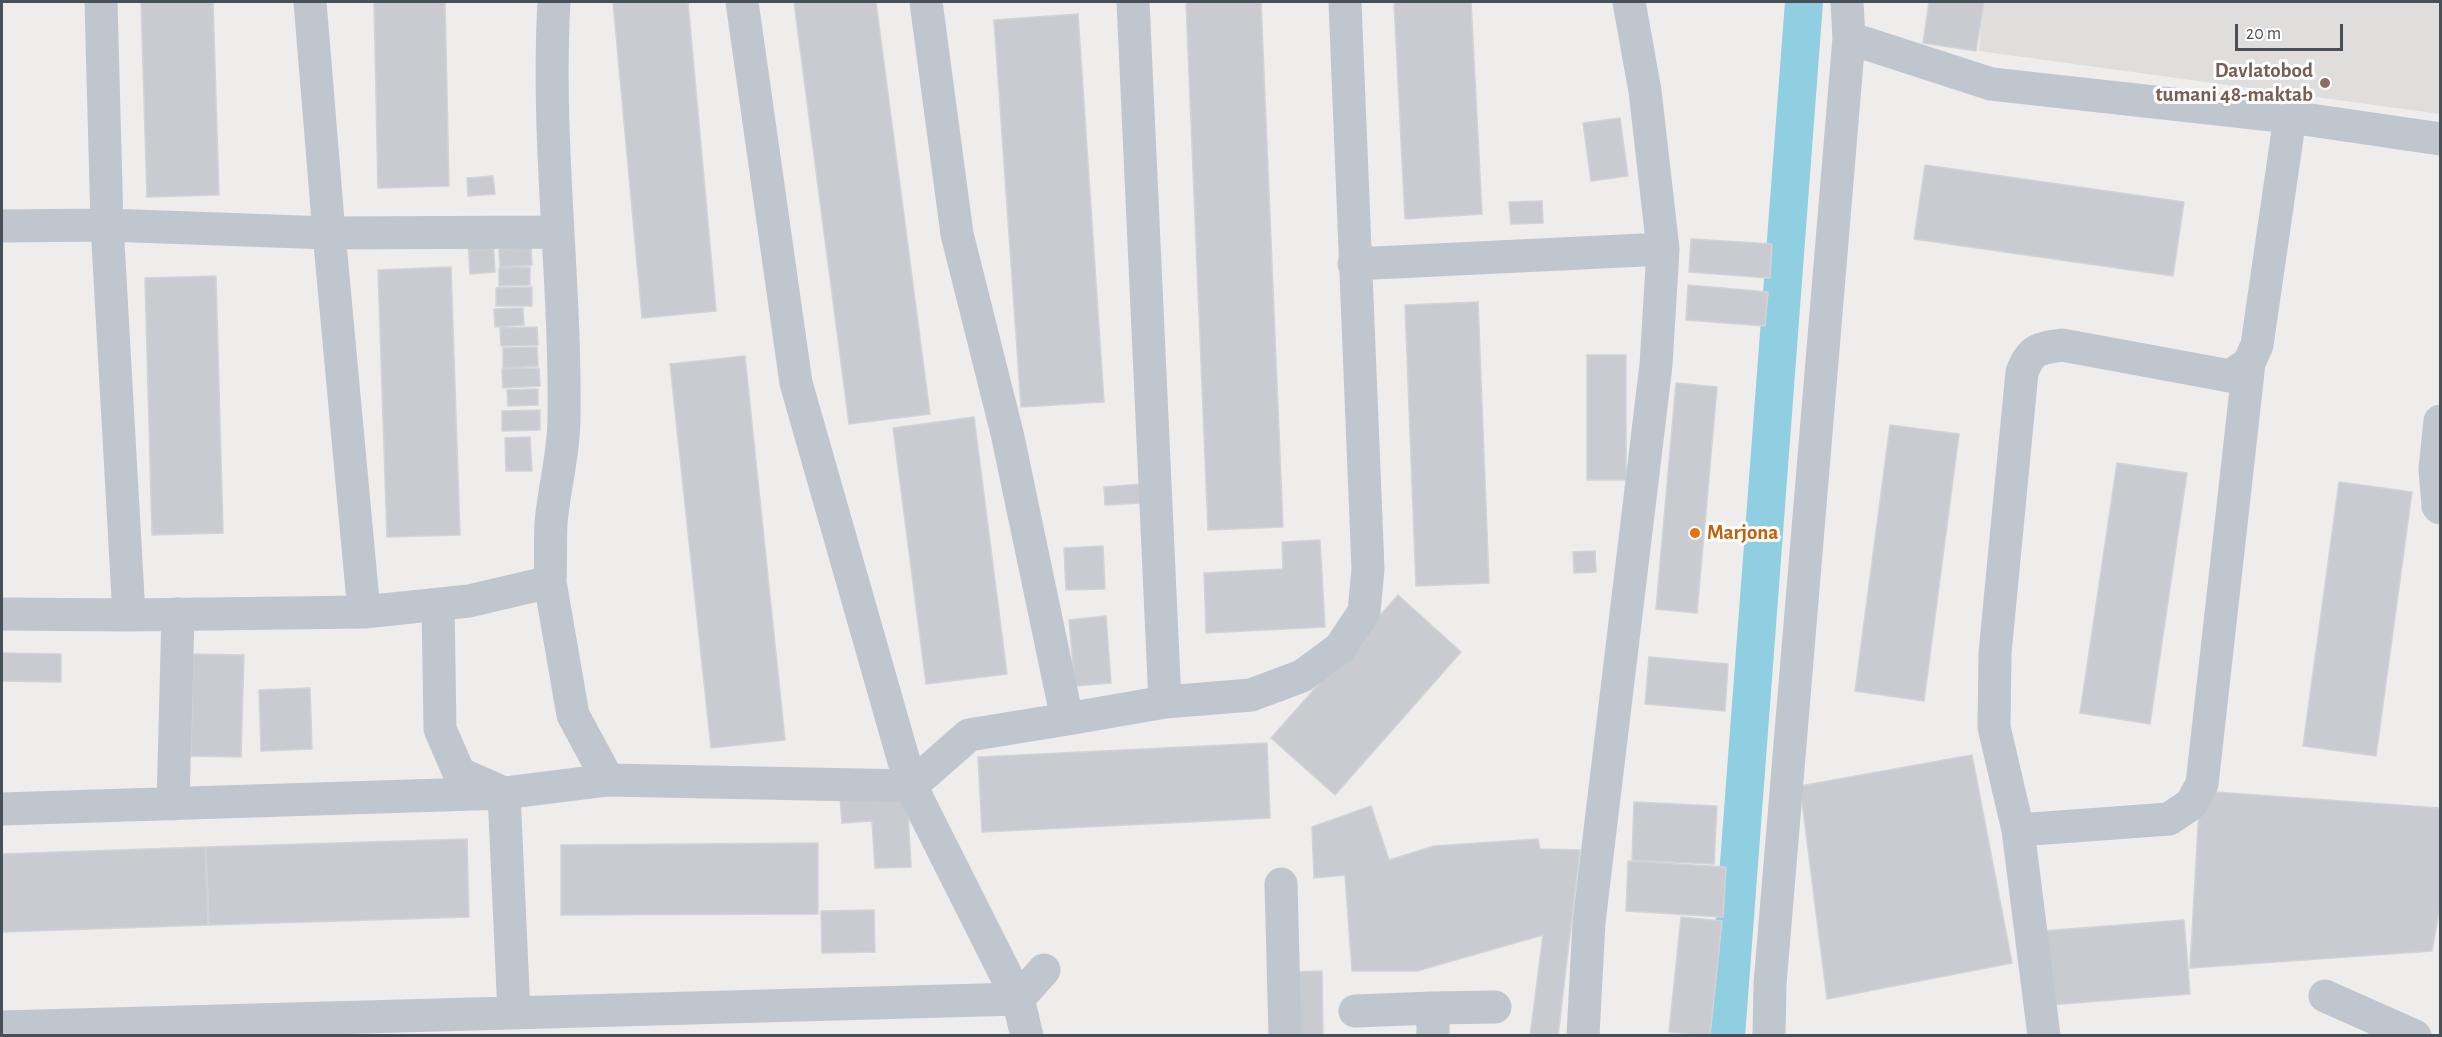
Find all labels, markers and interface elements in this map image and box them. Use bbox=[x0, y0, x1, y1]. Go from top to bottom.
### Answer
scale bar bbox=[2238, 12, 2346, 50]
text: 20 m bbox=[2246, 25, 2281, 43]
place label: Davlatobod tumani 48-maktab bbox=[2155, 58, 2313, 108]
marker: Davlatobod tumani 48-maktab bbox=[2318, 76, 2332, 90]
place label: Marjona bbox=[1707, 520, 1778, 546]
marker: Marjona bbox=[1688, 526, 1702, 540]

